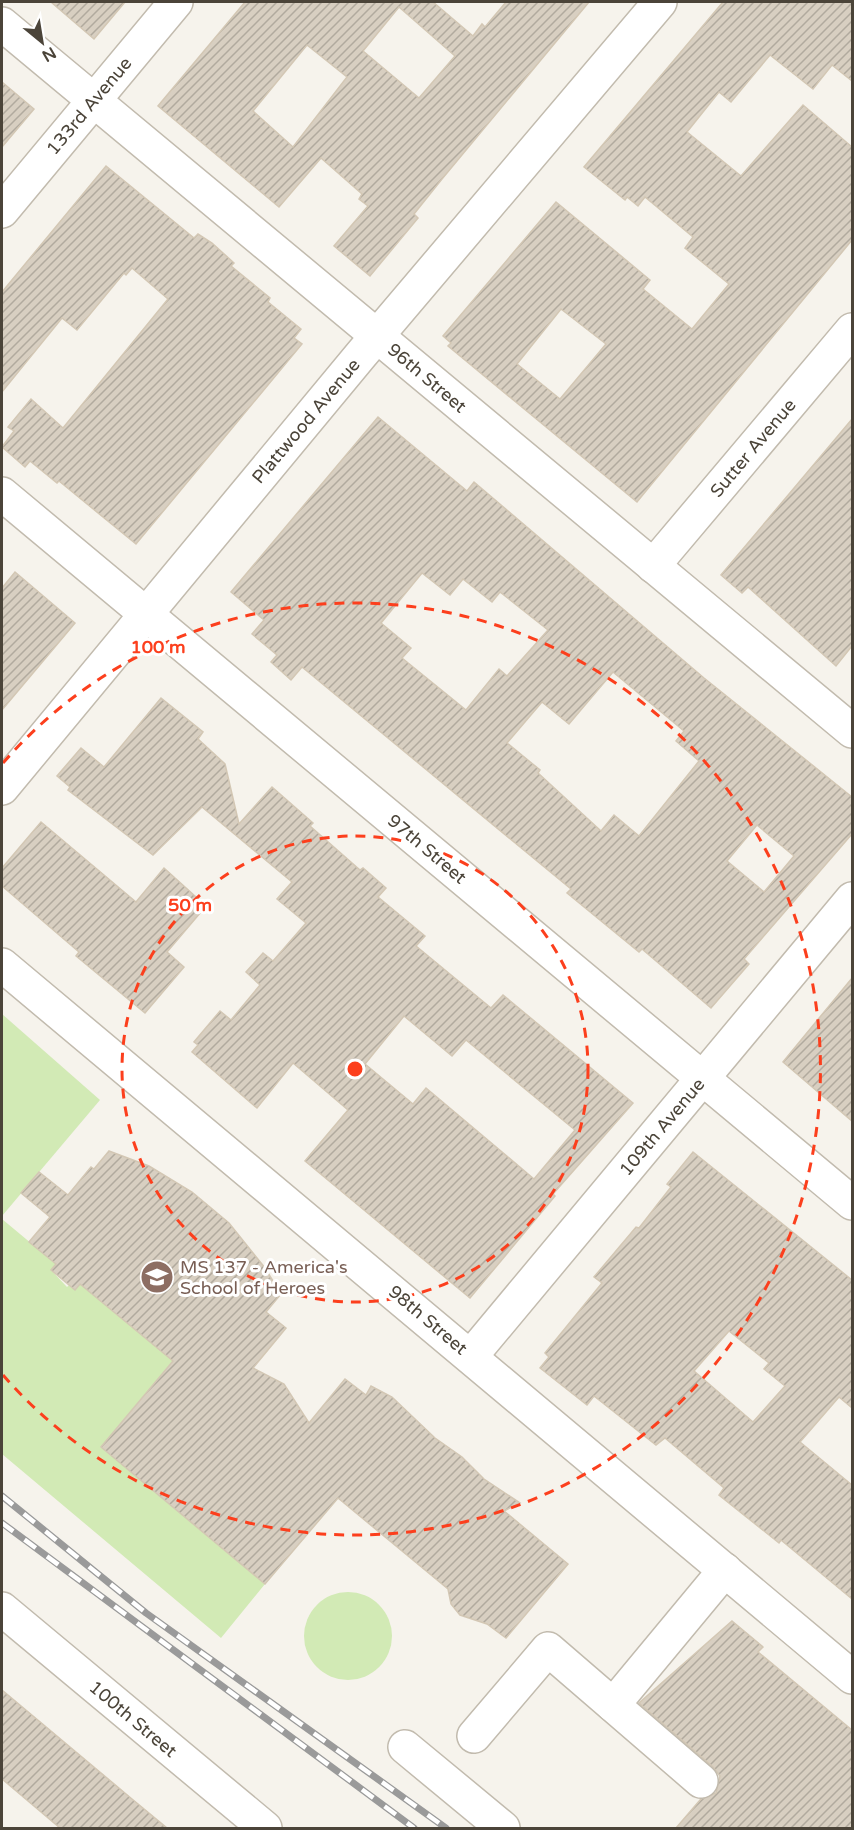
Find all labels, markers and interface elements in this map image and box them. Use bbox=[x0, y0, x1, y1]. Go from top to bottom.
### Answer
north arrow bbox=[12, 12, 72, 72]
text: N bbox=[38, 42, 60, 66]
street label: 133rd Avenue bbox=[42, 53, 136, 159]
street label: 96th Street bbox=[383, 339, 471, 418]
street label: Plattwood Avenue bbox=[247, 354, 365, 488]
street label: Sutter Avenue bbox=[705, 394, 801, 502]
text: 100 m bbox=[130, 636, 186, 658]
street label: 97th Street bbox=[383, 810, 471, 889]
text: 50 m bbox=[168, 894, 212, 916]
centre of rings bbox=[345, 1059, 365, 1079]
street label: 109th Avenue bbox=[615, 1074, 709, 1180]
place label: MS 137 - America's School of Heroes bbox=[180, 1256, 348, 1299]
school or university icon: MS 137 - America's School of Heroes bbox=[139, 1259, 175, 1295]
street label: 98th Street bbox=[384, 1281, 472, 1360]
street label: 100th Street bbox=[85, 1676, 181, 1762]

